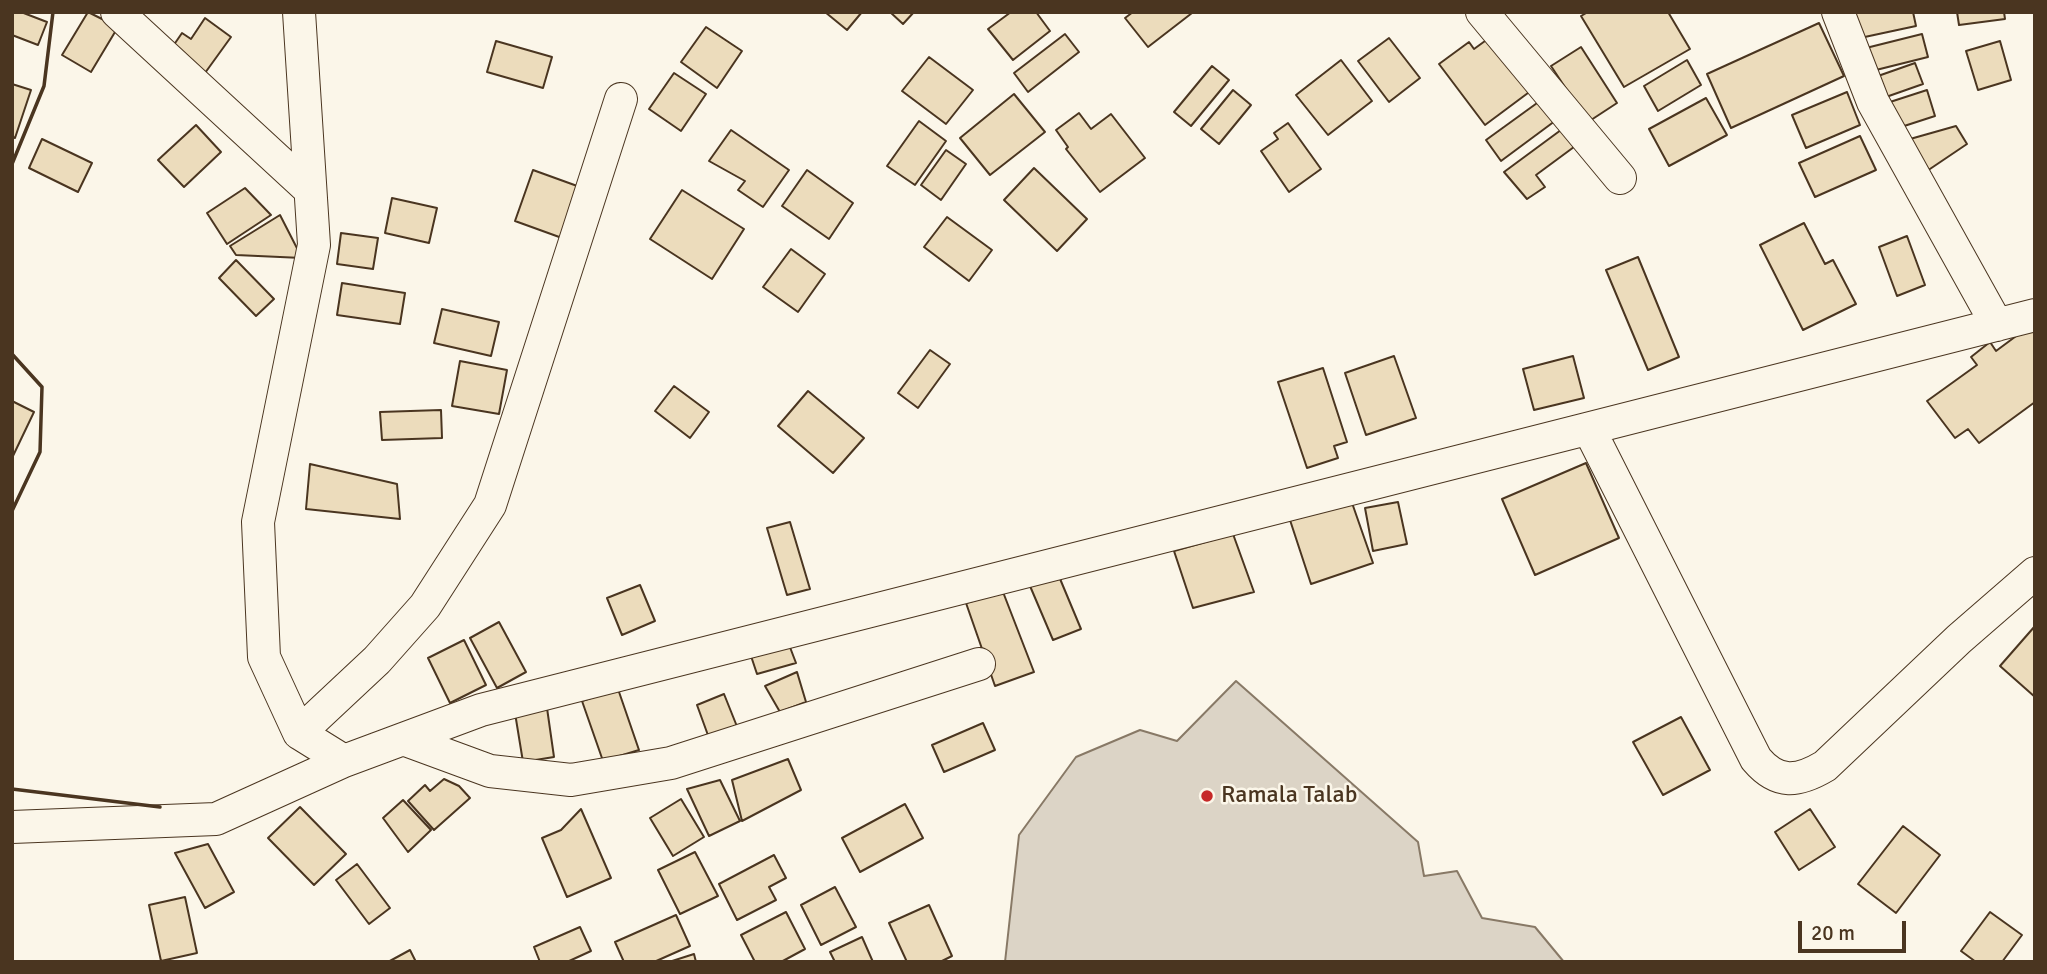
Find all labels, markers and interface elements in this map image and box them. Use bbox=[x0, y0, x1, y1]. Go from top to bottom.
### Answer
place label: Ramala Talab bbox=[1221, 782, 1357, 810]
marker: Ramala Talab bbox=[1199, 788, 1215, 804]
scale bar bbox=[1802, 908, 1910, 952]
text: 20 m bbox=[1811, 920, 1855, 946]

